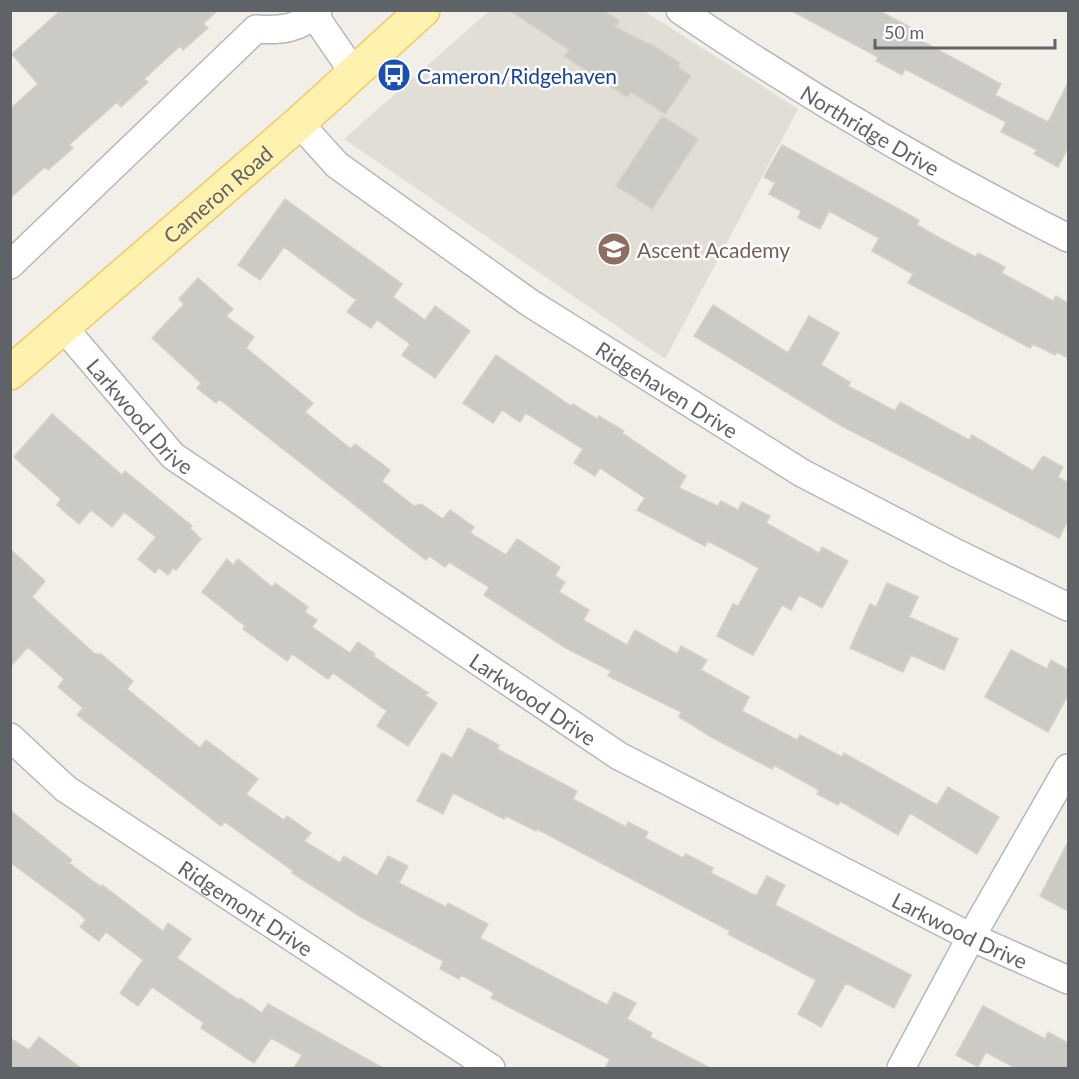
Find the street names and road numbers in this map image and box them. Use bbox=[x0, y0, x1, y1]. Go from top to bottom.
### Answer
street label: Northridge Drive bbox=[797, 79, 944, 180]
street label: Cameron Road bbox=[158, 140, 277, 248]
street label: Ridgehaven Drive bbox=[592, 335, 743, 443]
street label: Larkwood Drive bbox=[82, 353, 198, 479]
street label: Larkwood Drive bbox=[466, 647, 601, 750]
street label: Ridgemont Drive bbox=[174, 854, 318, 960]
street label: Larkwood Drive bbox=[888, 886, 1032, 973]

